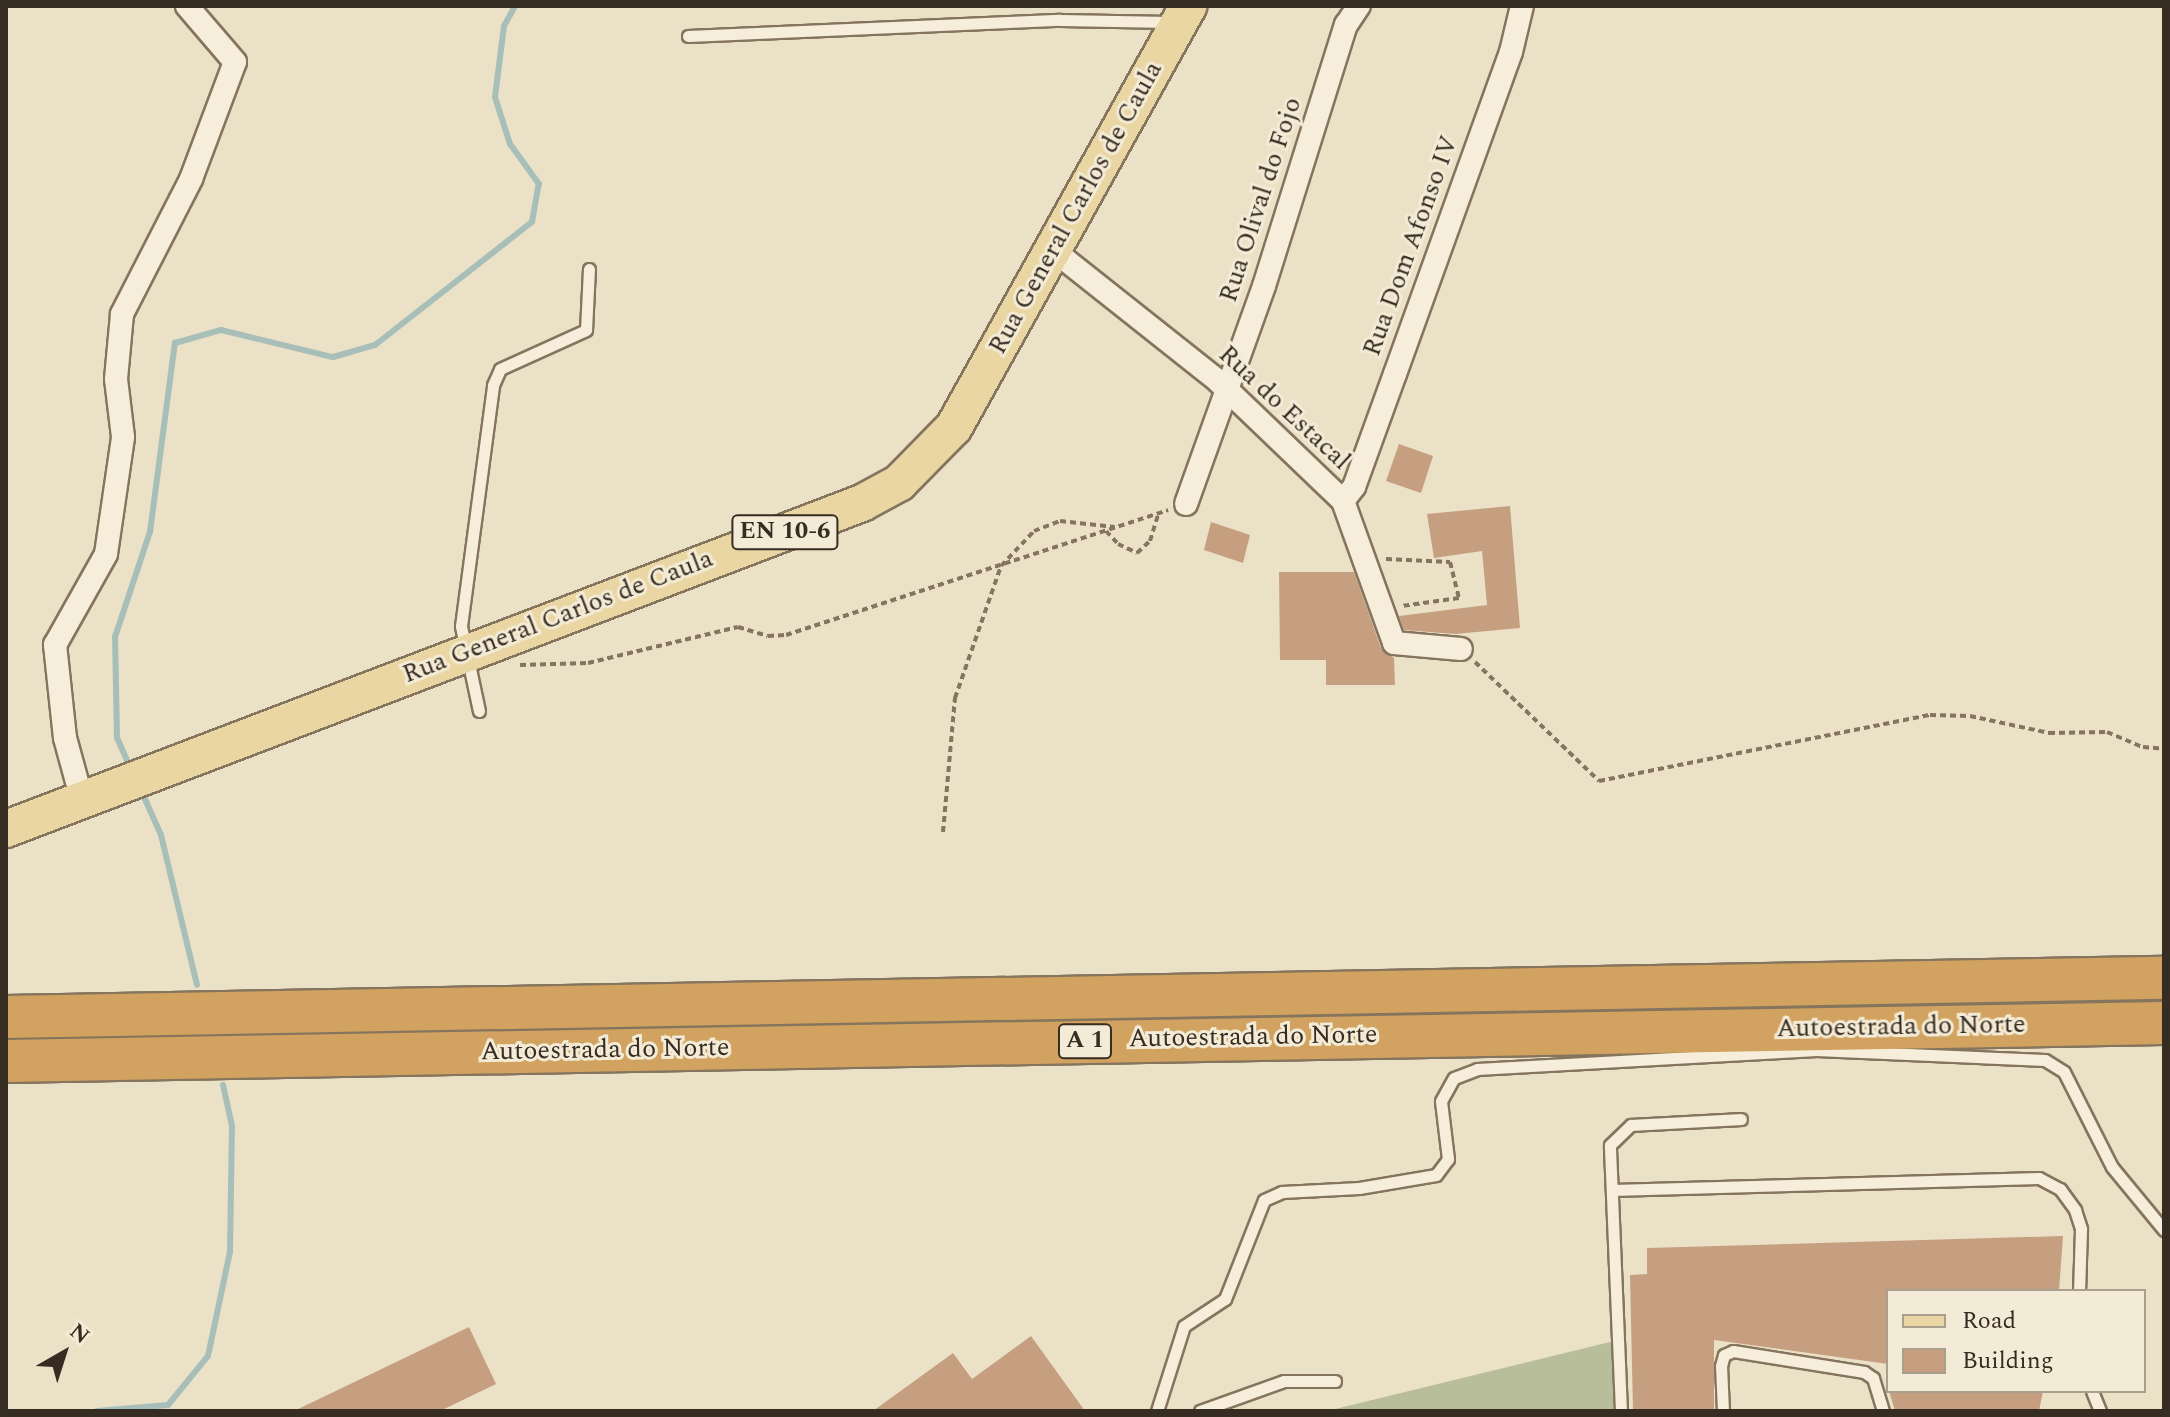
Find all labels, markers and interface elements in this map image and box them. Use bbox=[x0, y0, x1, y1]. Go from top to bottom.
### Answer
street label: Rua General Carlos de Caula bbox=[982, 56, 1170, 360]
street label: Rua Olival do Fojo bbox=[1213, 94, 1309, 306]
street label: Rua Dom Afonso IV bbox=[1357, 132, 1465, 360]
street label: Rua do Estacal bbox=[1212, 339, 1356, 477]
road number: EN 10-6 bbox=[731, 512, 839, 552]
street label: Rua General Carlos de Caula bbox=[398, 543, 718, 691]
street label: Autoestrada do Norte bbox=[1776, 1009, 2026, 1045]
street label: Autoestrada do Norte bbox=[1128, 1019, 1378, 1055]
road number: A 1 bbox=[1057, 1021, 1113, 1061]
street label: Autoestrada do Norte bbox=[480, 1032, 730, 1068]
legend bbox=[1886, 1289, 2146, 1393]
text: Road bbox=[1962, 1303, 2016, 1339]
north arrow bbox=[24, 1313, 104, 1393]
text: N bbox=[62, 1315, 97, 1352]
text: Building bbox=[1962, 1343, 2054, 1379]

